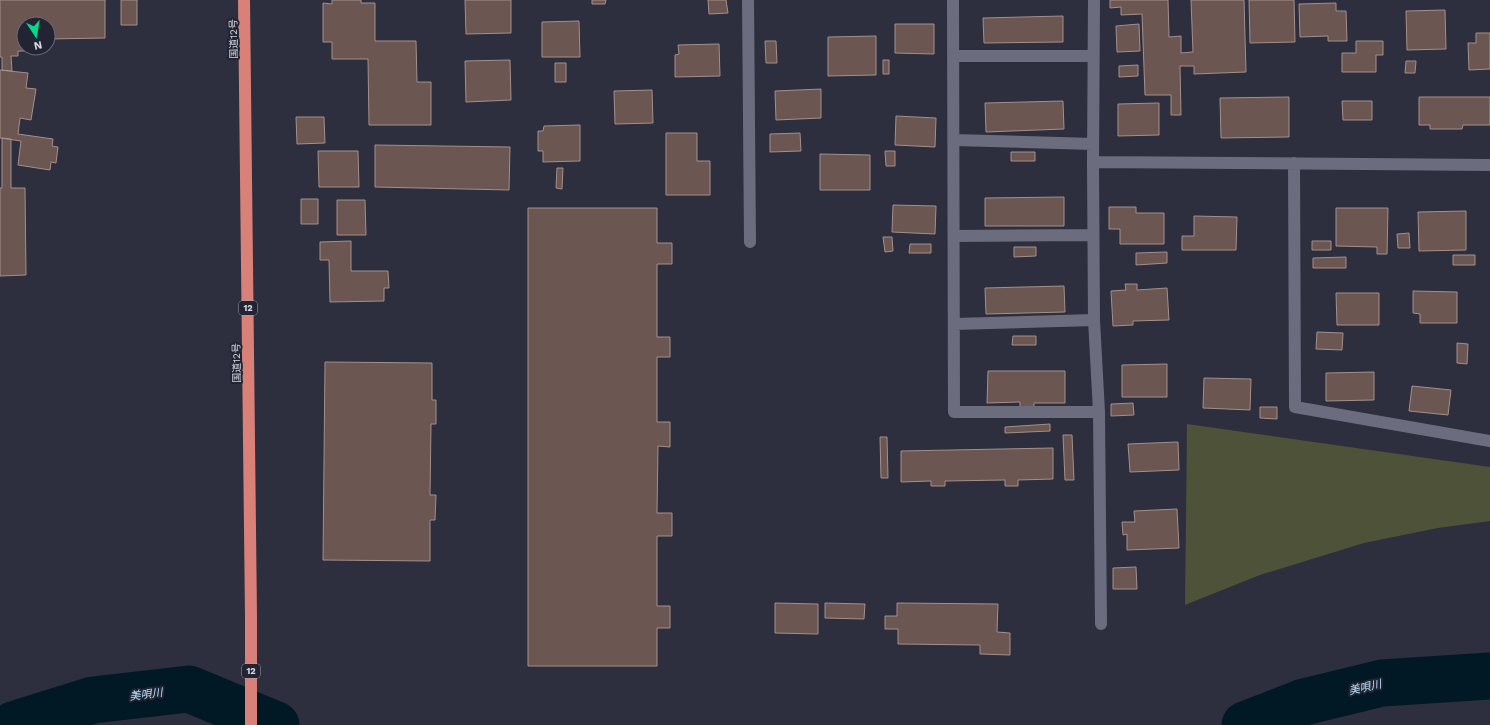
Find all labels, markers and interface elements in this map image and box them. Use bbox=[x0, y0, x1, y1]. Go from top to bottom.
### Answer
north arrow bbox=[16, 16, 56, 56]
street label: 国道12号 bbox=[228, 19, 239, 59]
text: N bbox=[33, 38, 43, 52]
road number: 12 bbox=[239, 301, 257, 315]
street label: 国道12号 bbox=[231, 343, 242, 383]
road number: 12 bbox=[242, 664, 260, 678]
water label: 美唄川 bbox=[1348, 677, 1384, 698]
water label: 美唄川 bbox=[129, 686, 164, 703]

